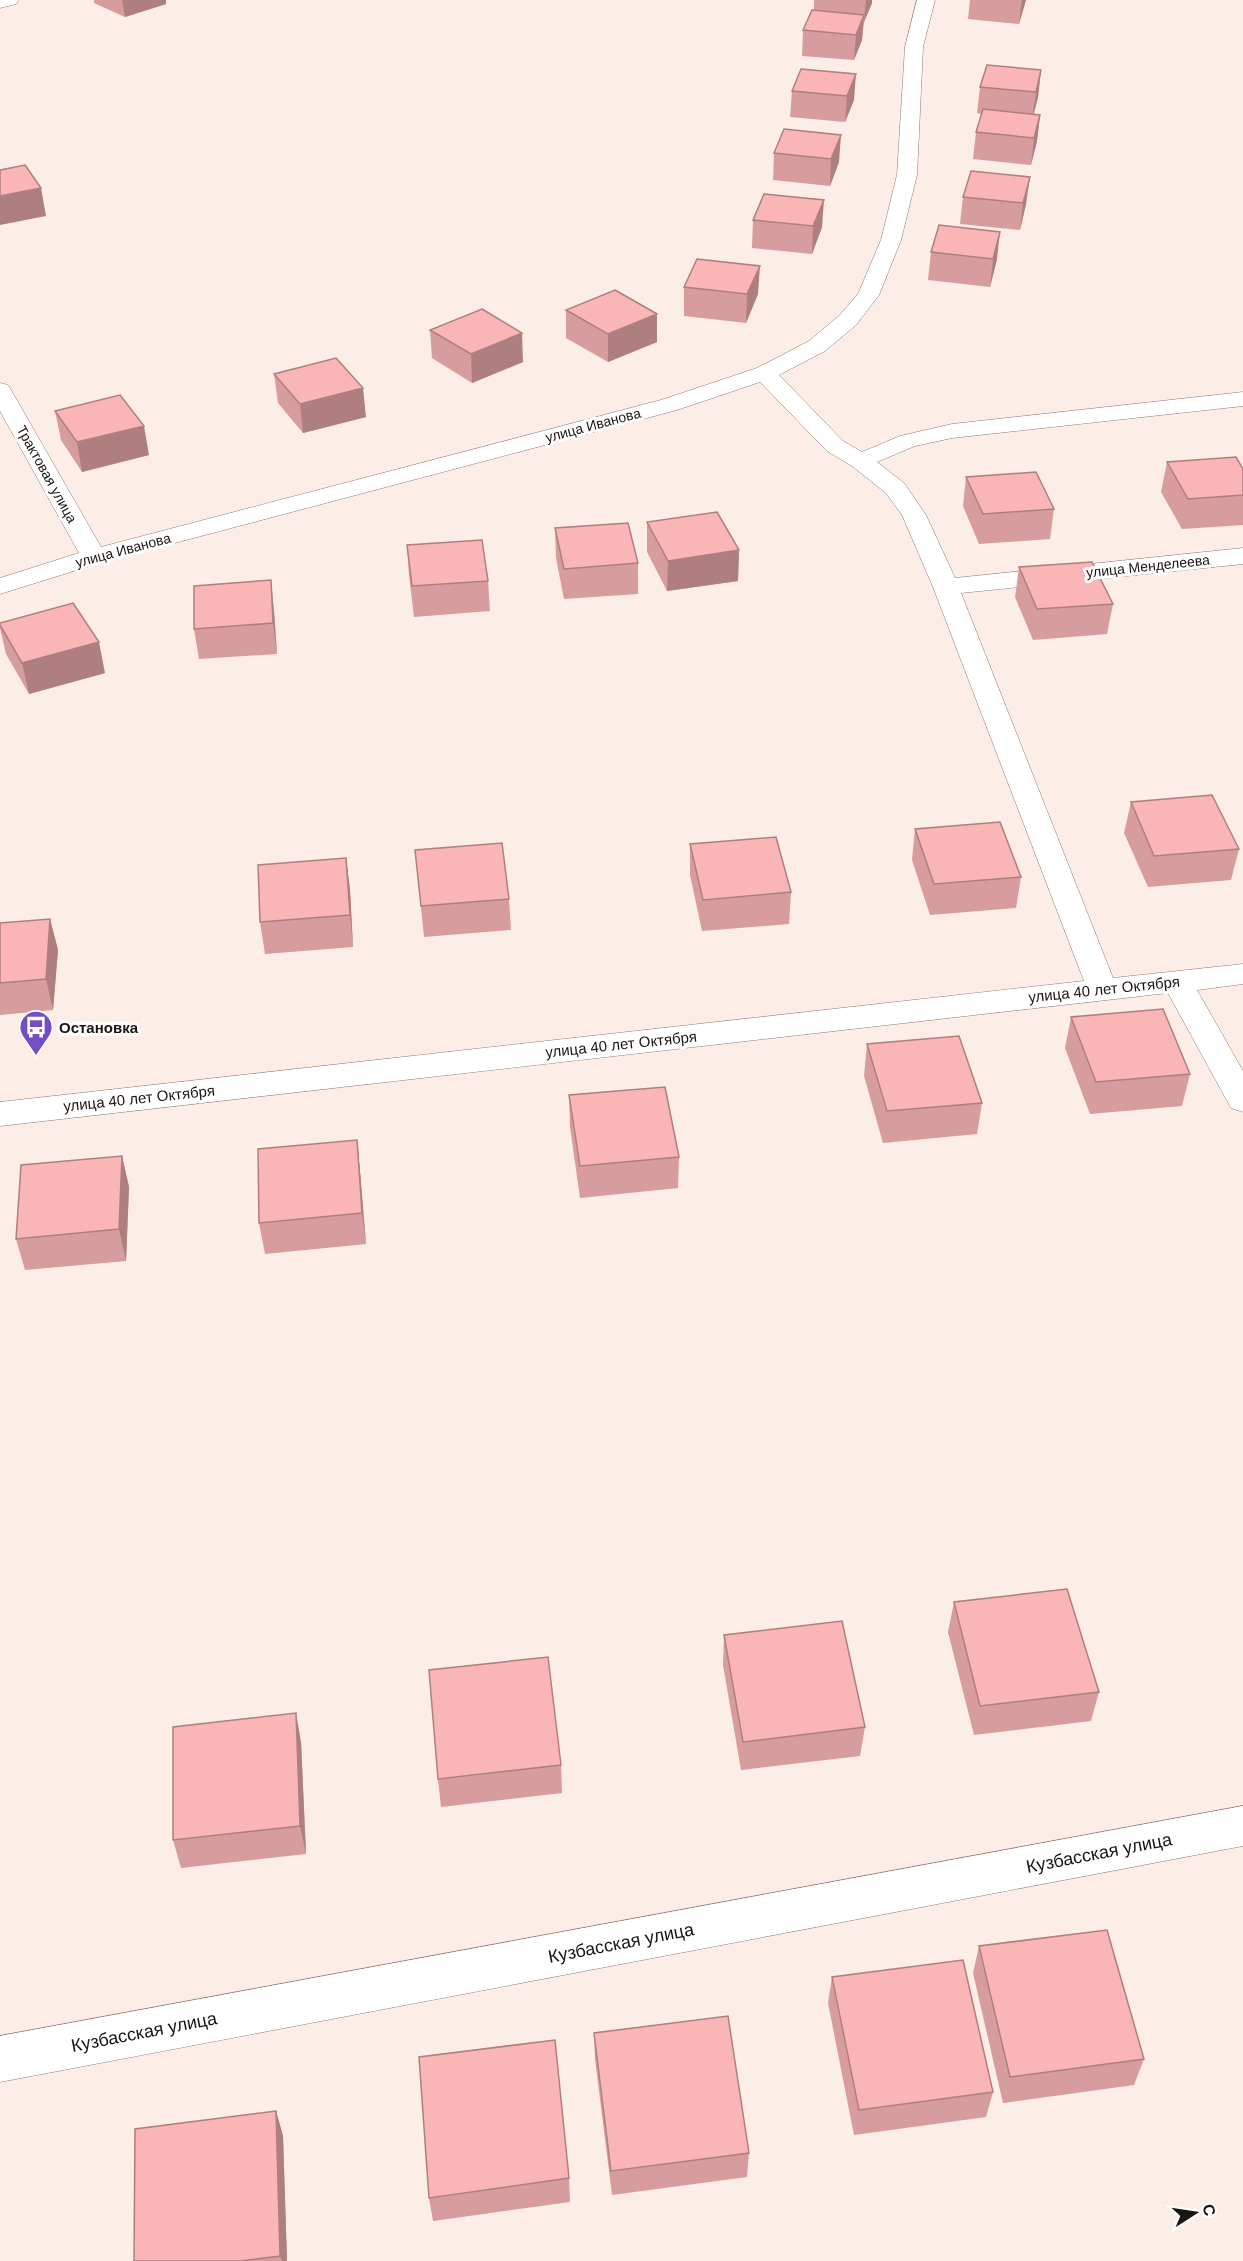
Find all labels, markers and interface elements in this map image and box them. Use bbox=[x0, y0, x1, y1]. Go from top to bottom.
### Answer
street label: улица Иванова bbox=[544, 405, 643, 445]
street label: Трактовая улица bbox=[14, 423, 80, 526]
street label: улица Иванова bbox=[74, 530, 173, 570]
street label: улица Менделеева bbox=[1085, 552, 1211, 580]
street label: улица 40 лет Октября bbox=[1027, 973, 1181, 1005]
bus stop icon: Остановка bbox=[18, 1009, 54, 1056]
place label: Остановка bbox=[59, 1019, 139, 1036]
street label: улица 40 лет Октября bbox=[544, 1028, 698, 1060]
street label: улица 40 лет Октября bbox=[62, 1082, 216, 1114]
street label: Кузбасская улица bbox=[1024, 1829, 1174, 1877]
street label: Кузбасская улица bbox=[546, 1919, 696, 1967]
street label: Кузбасская улица bbox=[69, 2008, 219, 2056]
north arrow bbox=[1165, 2183, 1225, 2243]
text: С bbox=[1200, 2203, 1219, 2218]

